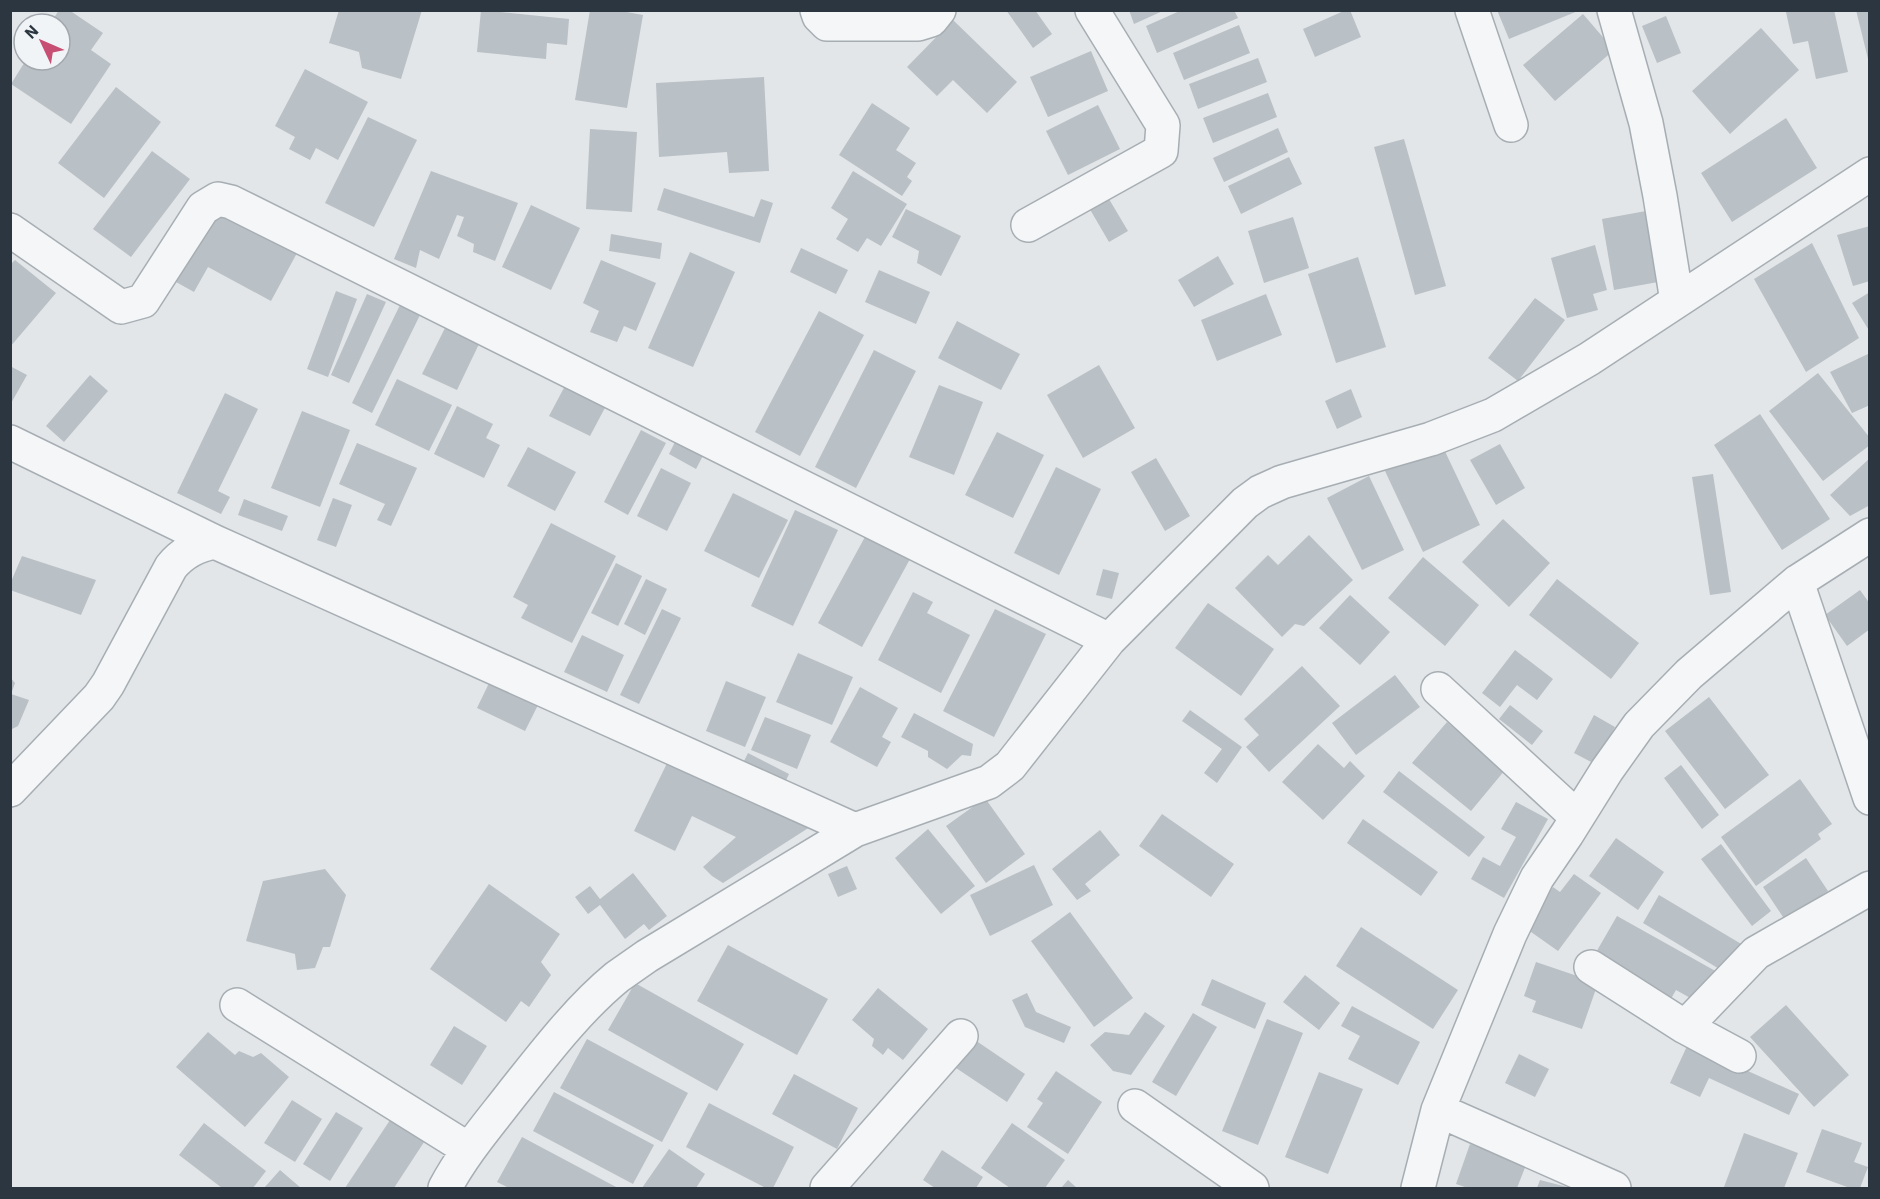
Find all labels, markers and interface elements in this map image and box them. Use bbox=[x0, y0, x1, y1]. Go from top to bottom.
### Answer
north arrow bbox=[12, 12, 72, 72]
text: N bbox=[20, 20, 42, 43]

